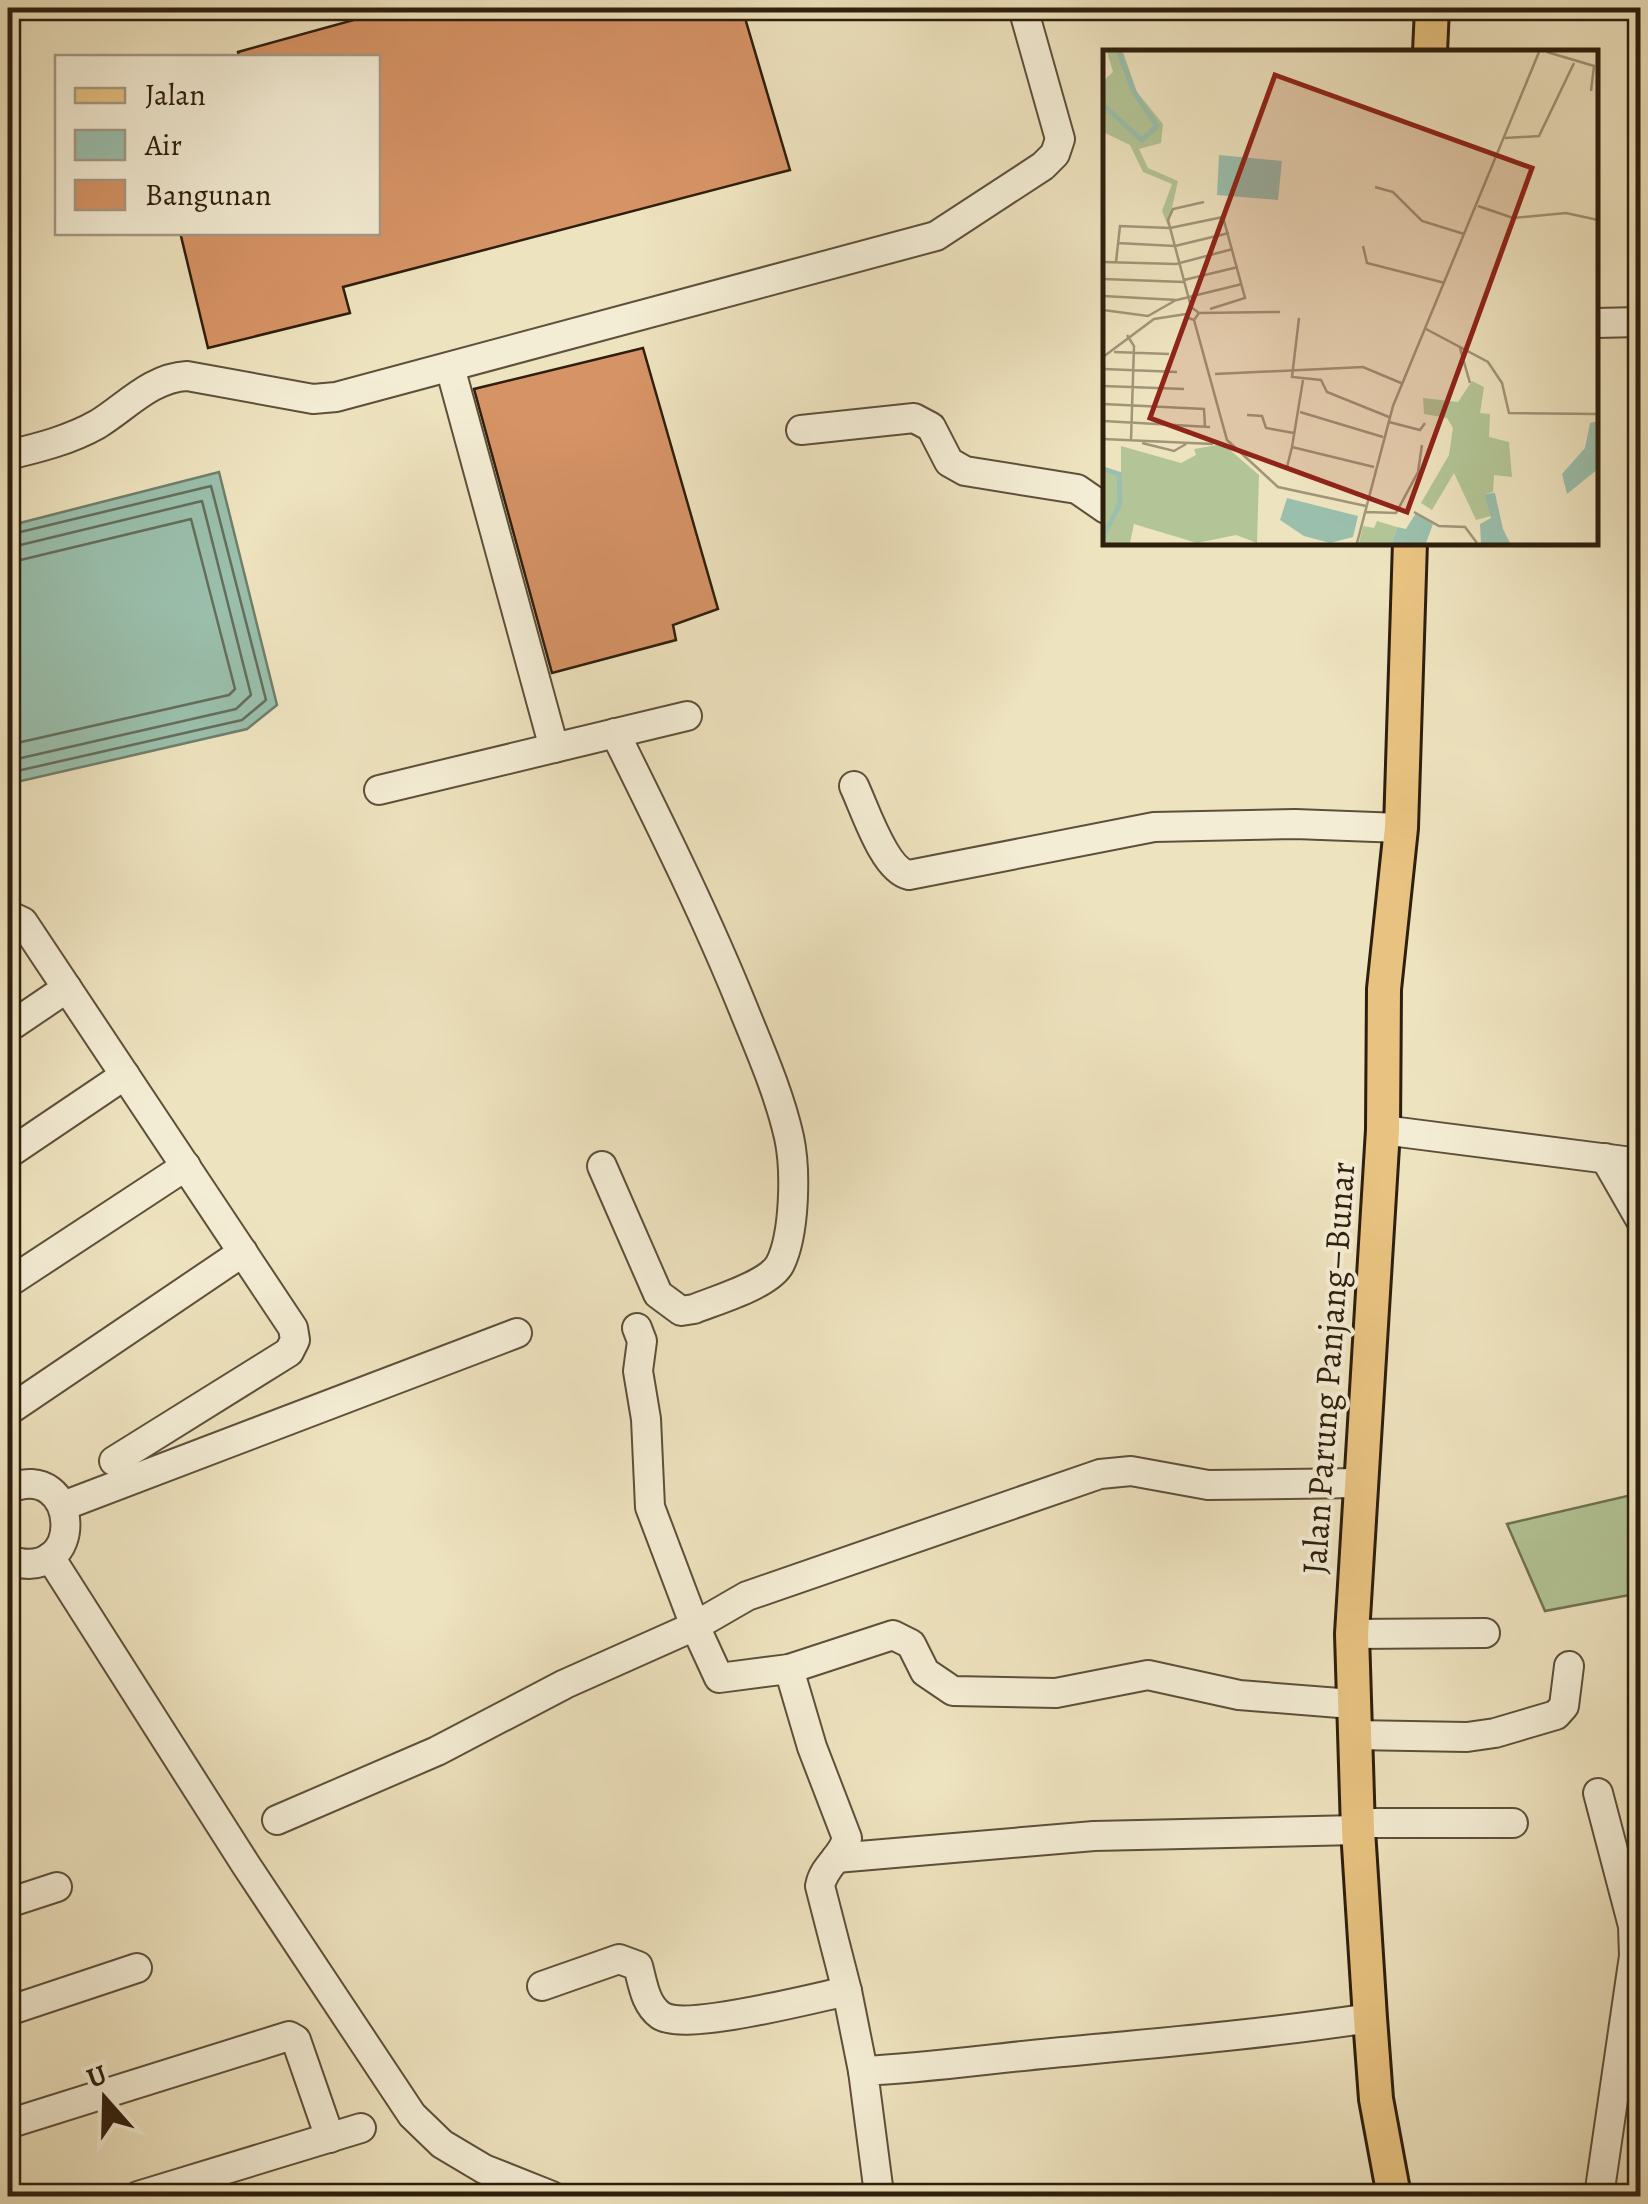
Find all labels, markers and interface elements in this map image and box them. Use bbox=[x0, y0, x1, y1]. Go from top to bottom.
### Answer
inset map bbox=[1103, 50, 1598, 545]
legend bbox=[55, 55, 380, 235]
text: Jalan bbox=[145, 75, 206, 115]
text: Air bbox=[144, 125, 182, 165]
text: Bangunan bbox=[145, 175, 271, 215]
street label: Jalan Parung Panjang–Bunar bbox=[1290, 1160, 1366, 1576]
north arrow bbox=[55, 2049, 155, 2149]
text: U bbox=[82, 2055, 112, 2097]

